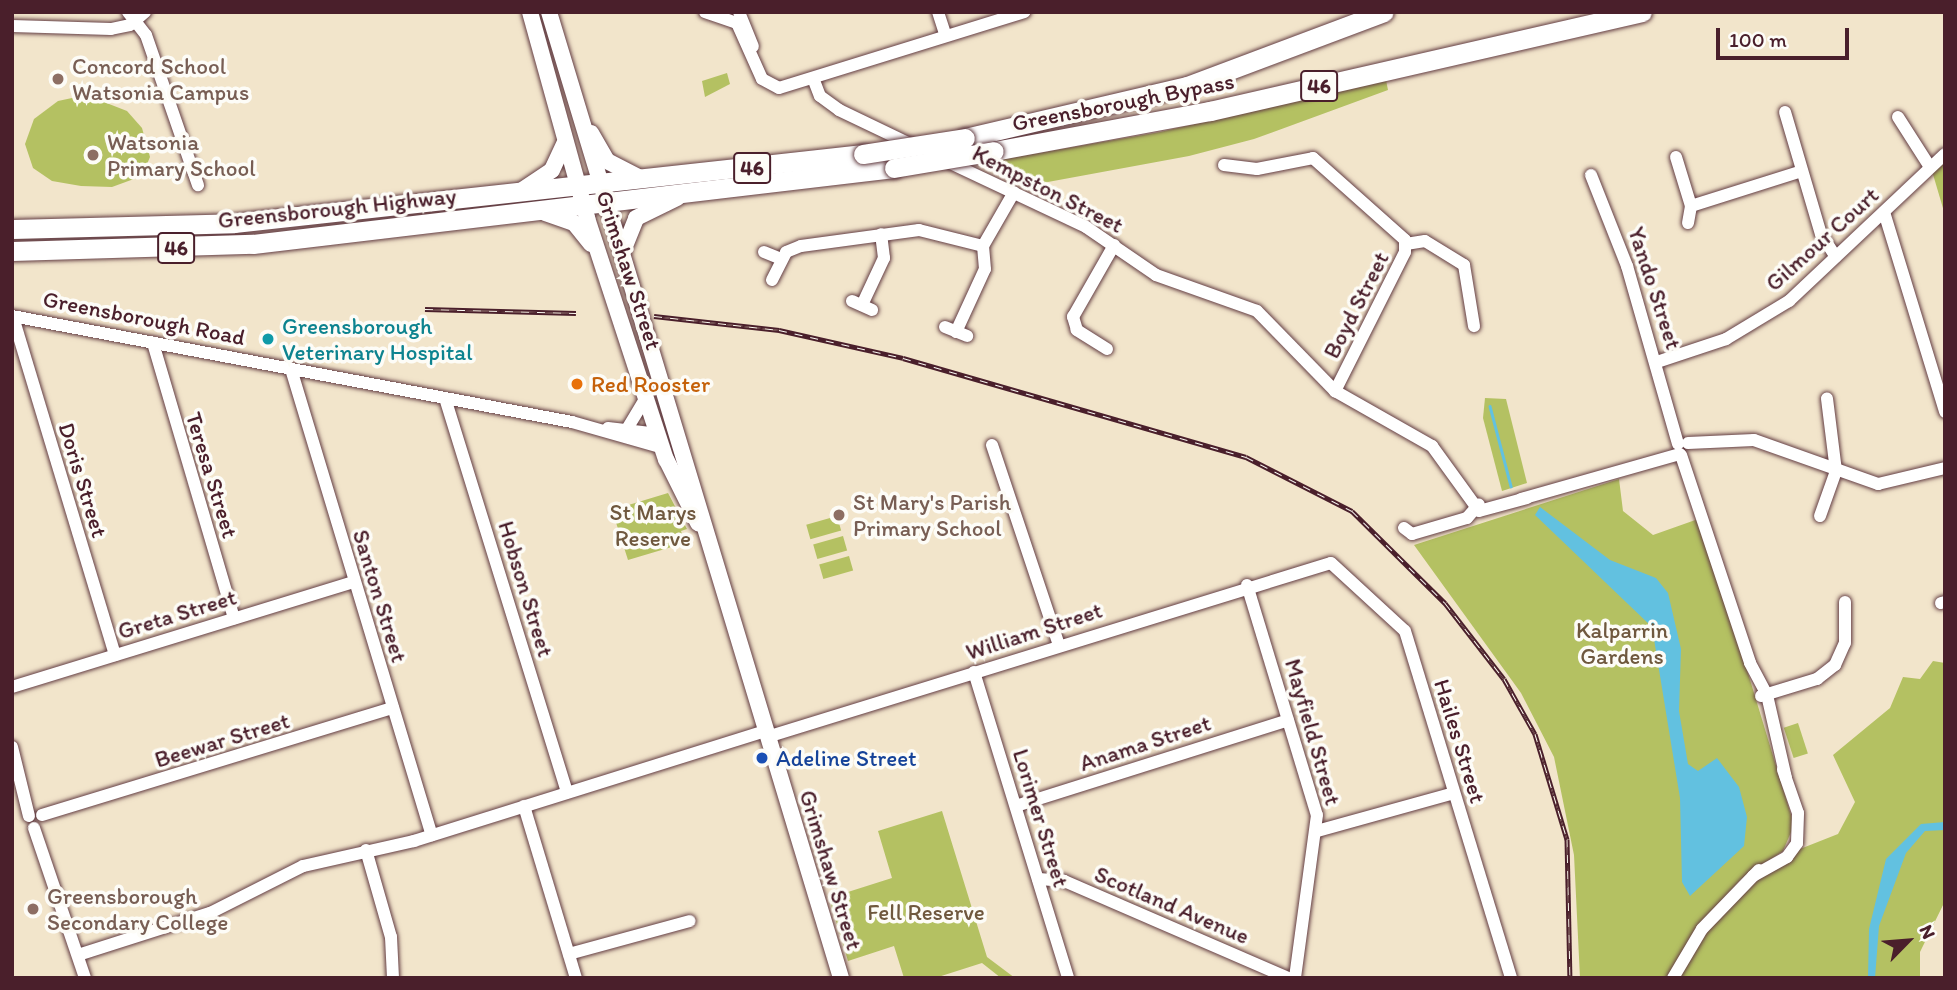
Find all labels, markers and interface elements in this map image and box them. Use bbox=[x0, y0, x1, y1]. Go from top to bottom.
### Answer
scale bar bbox=[1719, 14, 1852, 58]
text: 100 m bbox=[1729, 27, 1787, 52]
place label: Concord School Watsonia Campus bbox=[72, 52, 250, 106]
street label: Greensborough Bypass bbox=[1010, 67, 1236, 137]
road number: 46 bbox=[1300, 68, 1338, 104]
marker: Concord School Watsonia Campus bbox=[50, 71, 66, 87]
place label: Watsonia Primary School bbox=[107, 128, 256, 182]
street label: Kempston Street bbox=[968, 139, 1128, 239]
marker: Watsonia Primary School bbox=[85, 147, 101, 163]
road number: 46 bbox=[733, 150, 771, 186]
street label: Gilmour Court bbox=[1760, 181, 1884, 297]
street label: Greensborough Highway bbox=[217, 182, 457, 234]
street label: Grimshaw Street bbox=[590, 187, 668, 353]
street label: Yando Street bbox=[1622, 224, 1688, 352]
road number: 46 bbox=[157, 230, 195, 266]
street label: Boyd Street bbox=[1317, 247, 1395, 363]
street label: Greensborough Road bbox=[41, 285, 247, 351]
place label: Greensborough Veterinary Hospital bbox=[282, 312, 472, 366]
marker: Greensborough Veterinary Hospital bbox=[260, 331, 276, 347]
place label: Red Rooster bbox=[591, 370, 710, 398]
marker: Red Rooster bbox=[569, 376, 585, 392]
street label: Teresa Street bbox=[180, 409, 244, 541]
street label: Doris Street bbox=[53, 419, 113, 541]
place label: St Mary's Parish Primary School bbox=[853, 488, 1011, 542]
park label: St Marys Reserve bbox=[609, 498, 697, 552]
marker: St Mary's Parish Primary School bbox=[831, 507, 847, 523]
street label: Hobson Street bbox=[492, 518, 560, 660]
street label: Santon Street bbox=[347, 526, 413, 666]
street label: Greta Street bbox=[115, 583, 239, 645]
street label: William Street bbox=[962, 596, 1106, 666]
park label: Kalparrin Gardens bbox=[1576, 616, 1668, 670]
street label: Mayfield Street bbox=[1279, 656, 1347, 808]
street label: Hailes Street bbox=[1428, 676, 1492, 806]
street label: Beewar Street bbox=[152, 706, 292, 774]
street label: Anama Street bbox=[1076, 709, 1214, 777]
place label: Adeline Street bbox=[776, 744, 917, 772]
street label: Lorimer Street bbox=[1007, 746, 1075, 890]
marker: Adeline Street bbox=[754, 750, 770, 766]
street label: Grimshaw Street bbox=[794, 787, 868, 953]
street label: Scotland Avenue bbox=[1091, 860, 1253, 950]
place label: Greensborough Secondary College bbox=[47, 882, 229, 936]
park label: Fell Reserve bbox=[868, 898, 984, 926]
marker: Greensborough Secondary College bbox=[25, 901, 41, 917]
north arrow bbox=[1873, 906, 1943, 976]
text: N bbox=[1914, 921, 1941, 943]

